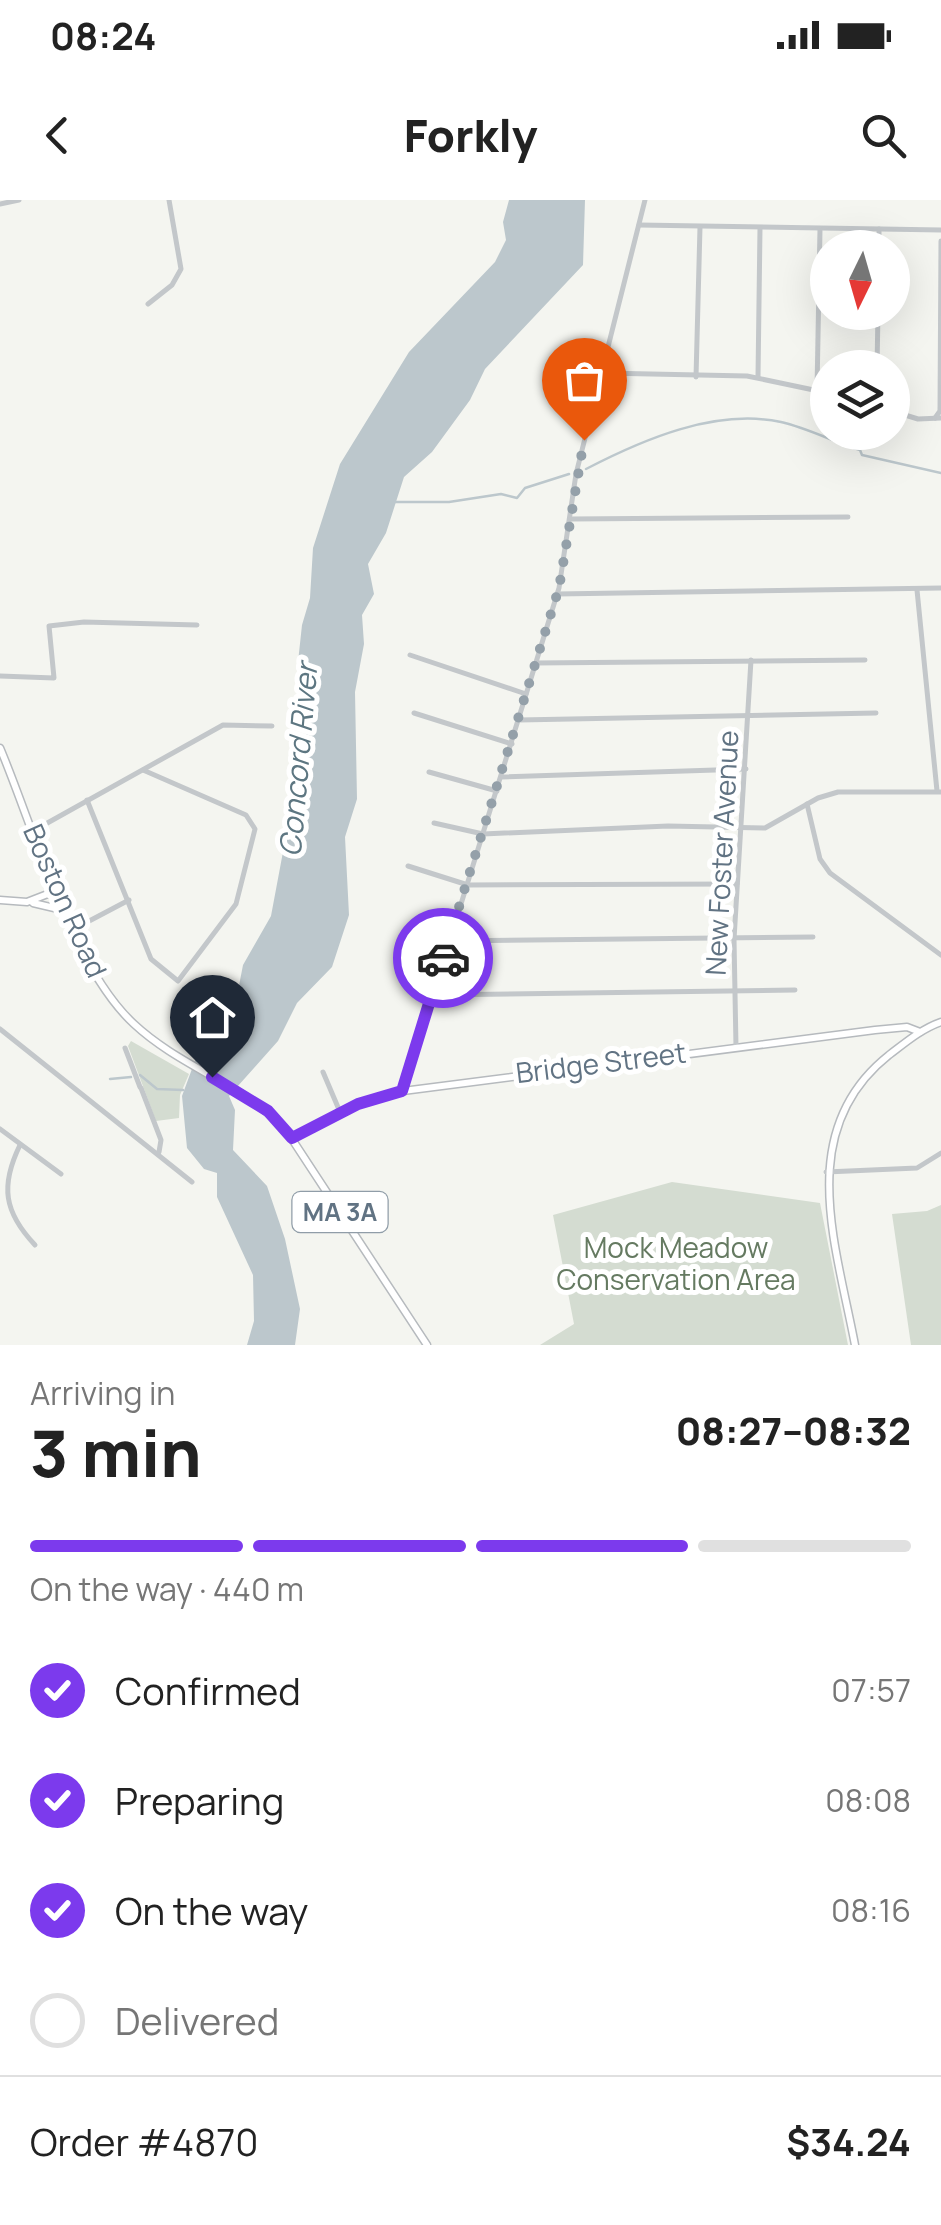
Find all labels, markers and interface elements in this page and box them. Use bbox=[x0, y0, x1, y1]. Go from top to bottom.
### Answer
text: 08:24 bbox=[50, 9, 156, 61]
text: Forkly bbox=[404, 104, 537, 166]
icon: back bbox=[30, 108, 85, 163]
icon: search bbox=[856, 108, 911, 163]
north arrow bbox=[810, 230, 910, 330]
map controls bbox=[810, 230, 910, 450]
pin bbox=[542, 338, 627, 441]
button: layers bbox=[810, 350, 910, 450]
icon: bag bbox=[557, 353, 612, 408]
water label: Concord River bbox=[269, 657, 327, 858]
street label: New Foster Avenue bbox=[696, 729, 746, 976]
street label: Boston Road bbox=[15, 818, 117, 983]
courier bbox=[393, 908, 493, 1008]
icon: car bbox=[416, 931, 471, 986]
pin bbox=[170, 975, 255, 1078]
icon: home bbox=[185, 990, 240, 1045]
street label: Bridge Street bbox=[514, 1033, 688, 1091]
road number: MA 3A bbox=[292, 1192, 388, 1232]
park label: Mock Meadow Conservation Area bbox=[556, 1228, 796, 1298]
text: Arriving in bbox=[30, 1371, 175, 1415]
text: 08:27–08:32 bbox=[676, 1404, 911, 1456]
text: 3 min bbox=[30, 1408, 202, 1497]
text: On the way · 440 m bbox=[30, 1567, 304, 1611]
icon: check bbox=[30, 1663, 85, 1718]
text: Confirmed bbox=[115, 1664, 301, 1716]
text: 07:57 bbox=[831, 1668, 911, 1712]
icon: check bbox=[30, 1773, 85, 1828]
text: Preparing bbox=[115, 1774, 284, 1826]
text: 08:08 bbox=[825, 1778, 911, 1822]
icon: check bbox=[30, 1883, 85, 1938]
text: On the way bbox=[115, 1884, 308, 1936]
text: 08:16 bbox=[831, 1888, 911, 1932]
text: Delivered bbox=[115, 1994, 279, 2046]
text: Order #4870 bbox=[30, 2115, 259, 2167]
text: $34.24 bbox=[786, 2115, 911, 2167]

